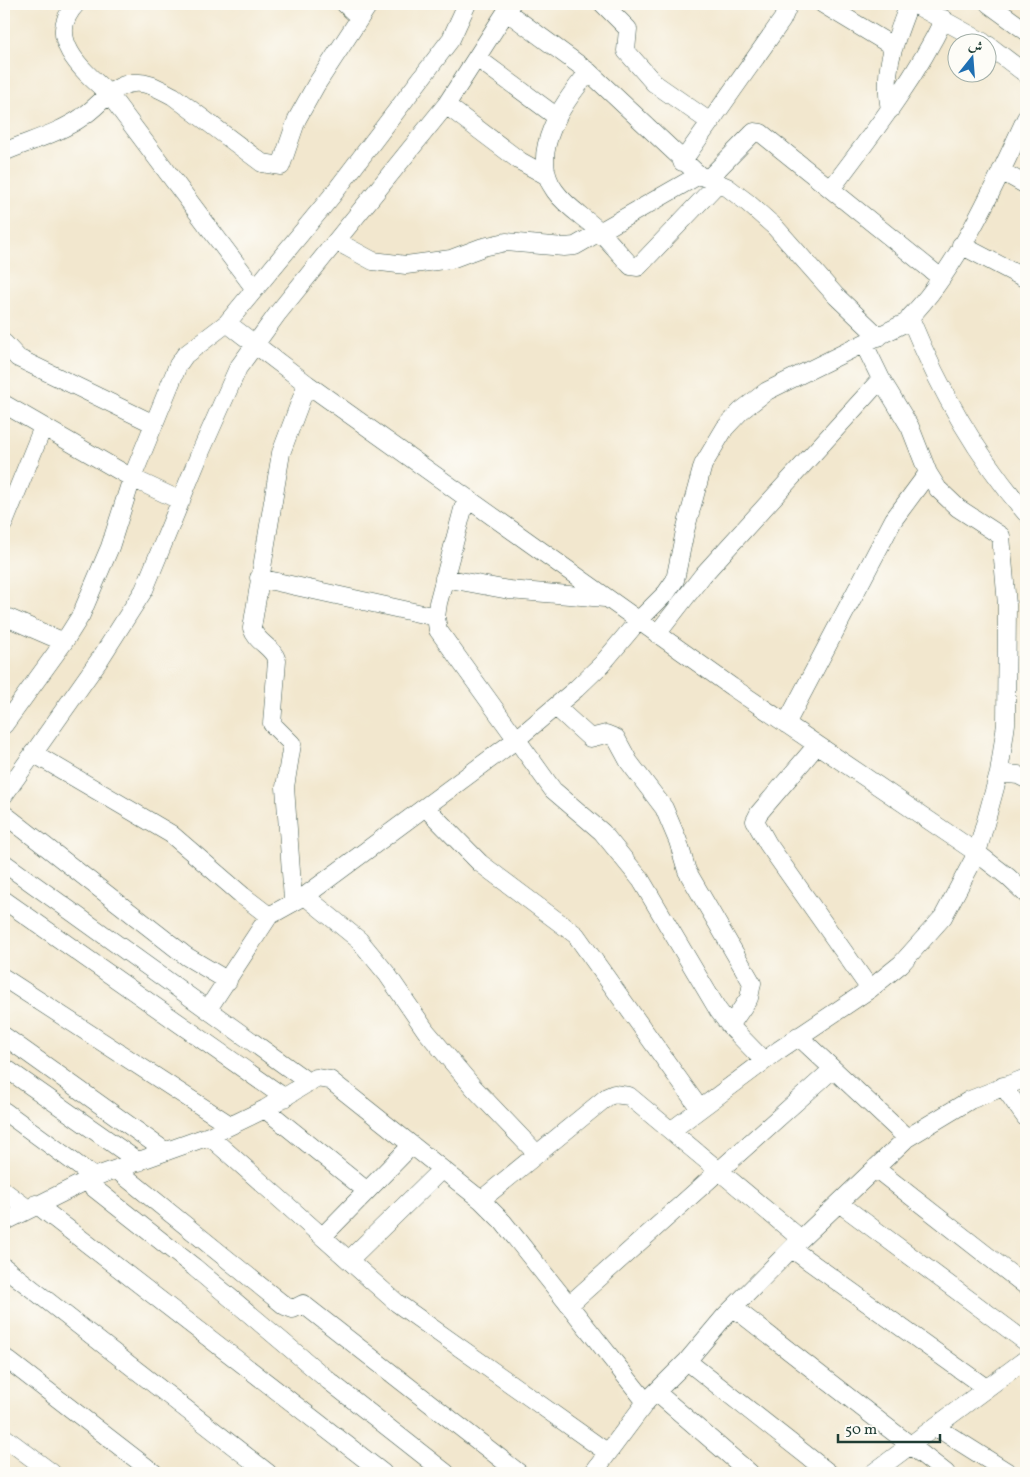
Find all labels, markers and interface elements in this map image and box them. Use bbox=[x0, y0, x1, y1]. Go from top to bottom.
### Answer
north arrow bbox=[948, 32, 998, 82]
text: ش bbox=[966, 36, 985, 58]
scale bar bbox=[838, 1412, 940, 1444]
text: 50 m bbox=[845, 1420, 877, 1441]

